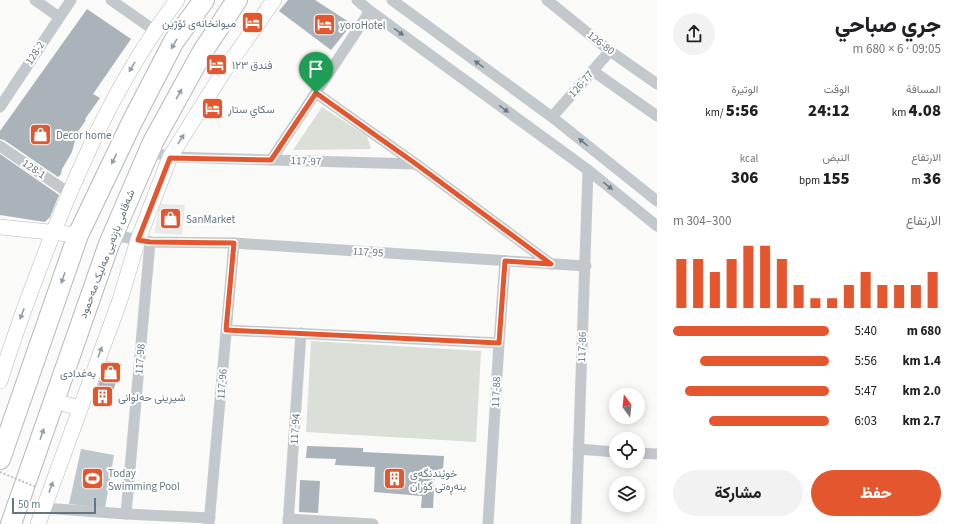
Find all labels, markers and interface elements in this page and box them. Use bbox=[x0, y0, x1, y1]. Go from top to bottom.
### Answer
text: جري صباحي bbox=[835, 9, 941, 41]
hotel icon: میوانخانەی ئۆژین bbox=[239, 10, 265, 36]
hotel icon: yoroHotel bbox=[311, 12, 337, 38]
button: share bbox=[673, 13, 715, 55]
place label: میوانخانەی ئۆژین bbox=[162, 16, 236, 31]
place label: yoroHotel bbox=[340, 18, 386, 33]
one-way arrow bbox=[393, 28, 404, 36]
street label: 126-80 bbox=[584, 28, 618, 58]
street label: 128-2 bbox=[22, 38, 48, 68]
one-way arrow bbox=[170, 38, 177, 49]
text: 09:05 · 6 × 680 m bbox=[853, 40, 941, 58]
hotel icon: فندق ١٢٣ bbox=[203, 52, 229, 78]
pin bbox=[299, 52, 333, 93]
place label: فندق ١٢٣ bbox=[232, 58, 273, 73]
icon: arrive bbox=[305, 58, 327, 80]
one-way arrow bbox=[474, 60, 484, 68]
one-way arrow bbox=[128, 61, 135, 73]
street label: 126-77 bbox=[565, 67, 597, 101]
text: الوتيرة bbox=[731, 82, 758, 97]
text: الوقت bbox=[824, 82, 850, 97]
text: المسافة bbox=[906, 82, 941, 97]
one-way arrow bbox=[176, 88, 183, 99]
hotel icon: سكاي ستار bbox=[200, 96, 226, 122]
text: 5:56 bbox=[726, 99, 758, 123]
text: 24:12 bbox=[808, 99, 850, 123]
text: 4.08 bbox=[908, 99, 941, 123]
place label: سكاي ستار bbox=[227, 102, 275, 119]
one-way arrow bbox=[498, 105, 509, 113]
text: /km bbox=[705, 105, 726, 120]
text: km bbox=[892, 105, 908, 120]
shop icon: Decor home bbox=[27, 122, 53, 148]
place label: Decor home bbox=[56, 128, 112, 143]
one-way arrow bbox=[177, 134, 185, 145]
one-way arrow bbox=[577, 137, 588, 146]
text: النبض bbox=[822, 150, 850, 165]
text: الارتفاع bbox=[911, 150, 941, 165]
text: kcal bbox=[740, 151, 758, 166]
street label: 117-97 bbox=[290, 153, 322, 169]
one-way arrow bbox=[111, 154, 118, 165]
street label: 128-1 bbox=[19, 156, 49, 182]
text: 306 bbox=[731, 166, 758, 190]
text: 155 bbox=[822, 167, 850, 191]
text: 36 bbox=[923, 167, 941, 191]
text: bpm bbox=[799, 173, 822, 188]
text: m bbox=[912, 173, 923, 188]
one-way arrow bbox=[603, 182, 613, 191]
street label: شەقامی بازنەیی مەلیک مەحمود bbox=[76, 187, 139, 320]
shop icon: SanMarket bbox=[157, 206, 183, 232]
place label: SanMarket bbox=[186, 212, 235, 227]
text: 300–304 m bbox=[673, 212, 731, 230]
text: الارتفاع bbox=[906, 212, 941, 230]
street label: 117-95 bbox=[352, 243, 384, 261]
one-way arrow bbox=[60, 273, 66, 285]
one-way arrow bbox=[19, 308, 25, 320]
text: 5:40 bbox=[854, 322, 877, 340]
text: 680 m bbox=[907, 322, 941, 340]
street label: 117-86 bbox=[574, 331, 590, 363]
street label: 117-98 bbox=[131, 343, 149, 375]
one-way arrow bbox=[98, 346, 104, 358]
text: 5:56 bbox=[854, 352, 877, 370]
text: 1.4 km bbox=[902, 352, 941, 370]
shop icon: بەغدادی bbox=[98, 360, 124, 386]
place label: بەغدادی bbox=[60, 366, 96, 381]
street label: 117-96 bbox=[213, 368, 231, 400]
street label: 117-88 bbox=[488, 376, 504, 408]
text: 5:47 bbox=[854, 382, 877, 400]
text: 2.0 km bbox=[902, 382, 941, 400]
building icon: شیرینی ‌حەلوانی bbox=[90, 384, 116, 410]
north arrow bbox=[609, 388, 645, 424]
map controls bbox=[609, 388, 645, 512]
place label: شیرینی ‌حەلوانی bbox=[118, 390, 186, 405]
text: 6:03 bbox=[854, 412, 877, 430]
text: 2.7 km bbox=[902, 412, 941, 430]
street label: 117-94 bbox=[286, 413, 304, 445]
one-way arrow bbox=[40, 428, 46, 440]
button: locate bbox=[609, 432, 645, 468]
sports icon: Today Swimming Pool bbox=[79, 466, 105, 492]
place label: Today Swimming Pool bbox=[108, 466, 180, 494]
building icon: خوێندنگەی بنەڕەتی گۆران bbox=[381, 466, 407, 492]
place label: خوێندنگەی بنەڕەتی گۆران bbox=[410, 466, 466, 495]
button: مشاركة bbox=[673, 470, 803, 516]
button: حفظ bbox=[811, 470, 941, 516]
button: layers bbox=[609, 476, 645, 512]
one-way arrow bbox=[48, 481, 54, 493]
scale bar bbox=[12, 496, 96, 515]
text: 50 m bbox=[18, 497, 40, 512]

